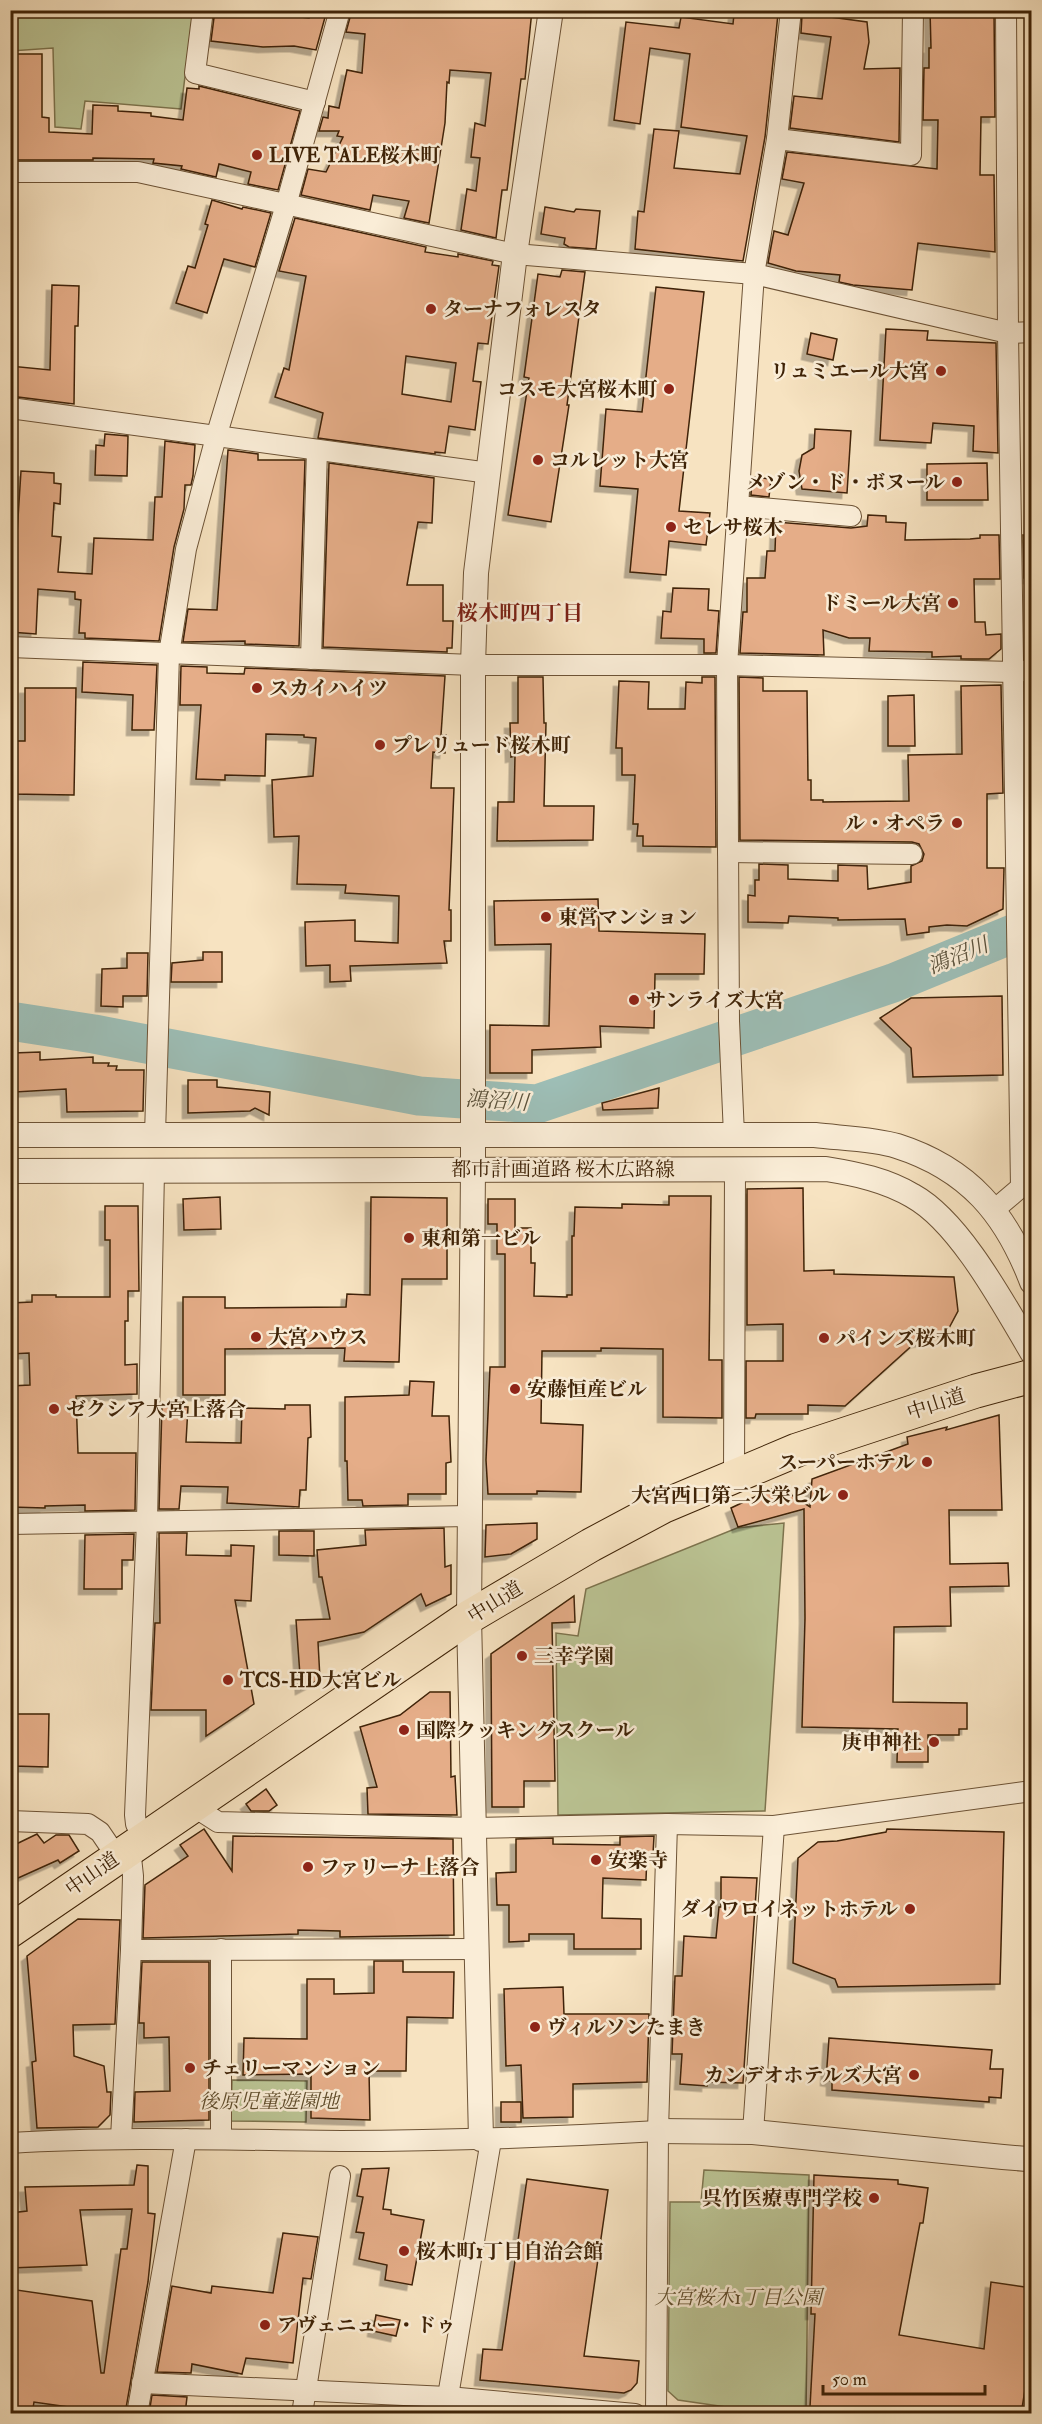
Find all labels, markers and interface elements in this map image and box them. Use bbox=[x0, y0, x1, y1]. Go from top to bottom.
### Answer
place label: LIVE TALE桜木町 bbox=[269, 143, 441, 168]
marker: LIVE TALE桜木町 bbox=[250, 148, 264, 162]
place label: ターナフォレスタ bbox=[443, 297, 601, 322]
marker: ターナフォレスタ bbox=[424, 302, 438, 316]
place label: リュミエール大宮 bbox=[770, 359, 929, 384]
marker: リュミエール大宮 bbox=[934, 364, 948, 378]
place label: コスモ大宮桜木町 bbox=[497, 377, 658, 402]
marker: コスモ大宮桜木町 bbox=[662, 382, 676, 396]
place label: コルレット大宮 bbox=[550, 448, 689, 473]
marker: コルレット大宮 bbox=[531, 453, 545, 467]
place label: メゾン・ド・ボヌール bbox=[746, 470, 945, 495]
marker: メゾン・ド・ボヌール bbox=[950, 475, 964, 489]
place label: セレサ桜木 bbox=[683, 515, 783, 540]
marker: セレサ桜木 bbox=[664, 520, 678, 534]
place label: ドミール大宮 bbox=[821, 591, 941, 616]
marker: ドミール大宮 bbox=[946, 596, 960, 610]
district label: 桜木町四丁目 bbox=[457, 600, 583, 627]
place label: スカイハイツ bbox=[269, 676, 388, 701]
marker: スカイハイツ bbox=[250, 681, 264, 695]
place label: プレリュード桜木町 bbox=[392, 733, 572, 758]
marker: プレリュード桜木町 bbox=[373, 738, 387, 752]
place label: ル・オペラ bbox=[845, 811, 945, 836]
marker: ル・オペラ bbox=[950, 816, 964, 830]
place label: 東営マンション bbox=[558, 905, 697, 930]
marker: 東営マンション bbox=[539, 910, 553, 924]
water label: 鴻沼川 bbox=[924, 931, 994, 980]
place label: サンライズ大宮 bbox=[646, 988, 784, 1013]
marker: サンライズ大宮 bbox=[627, 993, 641, 1007]
water label: 鴻沼川 bbox=[465, 1085, 531, 1117]
street label: 都市計画道路 桜木広路線 bbox=[451, 1157, 675, 1182]
place label: 東和第一ビル bbox=[421, 1226, 541, 1251]
marker: 東和第一ビル bbox=[402, 1231, 416, 1245]
place label: 大宮ハウス bbox=[268, 1325, 367, 1350]
place label: パインズ桜木町 bbox=[836, 1326, 976, 1351]
marker: 大宮ハウス bbox=[249, 1330, 263, 1344]
marker: パインズ桜木町 bbox=[817, 1331, 831, 1345]
place label: 安藤恒産ビル bbox=[527, 1377, 647, 1402]
marker: 安藤恒産ビル bbox=[508, 1382, 522, 1396]
street label: 中山道 bbox=[904, 1383, 968, 1425]
place label: ゼクシア大宮上落合 bbox=[66, 1397, 246, 1422]
marker: ゼクシア大宮上落合 bbox=[47, 1402, 61, 1416]
place label: スーパーホテル bbox=[778, 1450, 915, 1475]
marker: スーパーホテル bbox=[920, 1455, 934, 1469]
place label: 大宮西口第二大栄ビル bbox=[631, 1483, 831, 1508]
marker: 大宮西口第二大栄ビル bbox=[836, 1488, 850, 1502]
street label: 中山道 bbox=[463, 1576, 527, 1628]
place label: 三幸学園 bbox=[534, 1644, 614, 1669]
marker: 三幸学園 bbox=[515, 1649, 529, 1663]
place label: TCS-HD大宮ビル bbox=[239, 1668, 402, 1693]
marker: TCS-HD大宮ビル bbox=[221, 1673, 235, 1687]
place label: 国際クッキングスクール bbox=[416, 1718, 635, 1743]
marker: 国際クッキングスクール bbox=[397, 1723, 411, 1737]
place label: 庚申神社 bbox=[842, 1730, 922, 1755]
marker: 庚申神社 bbox=[927, 1735, 941, 1749]
street label: 中山道 bbox=[60, 1847, 124, 1901]
place label: 安楽寺 bbox=[608, 1848, 668, 1873]
marker: 安楽寺 bbox=[589, 1853, 603, 1867]
place label: ファリーナ上落合 bbox=[320, 1855, 480, 1880]
marker: ファリーナ上落合 bbox=[301, 1860, 315, 1874]
place label: ダイワロイネットホテル bbox=[680, 1897, 898, 1922]
marker: ダイワロイネットホテル bbox=[903, 1902, 917, 1916]
place label: ヴィルソンたまき bbox=[547, 2015, 706, 2040]
marker: ヴィルソンたまき bbox=[528, 2020, 542, 2034]
place label: チェリーマンション bbox=[202, 2056, 381, 2081]
marker: チェリーマンション bbox=[183, 2061, 197, 2075]
place label: カンデオホテルズ大宮 bbox=[704, 2063, 902, 2088]
marker: カンデオホテルズ大宮 bbox=[907, 2068, 921, 2082]
park label: 後原児童遊園地 bbox=[199, 2089, 341, 2114]
place label: 呉竹医療専門学校 bbox=[702, 2186, 862, 2211]
marker: 呉竹医療専門学校 bbox=[867, 2191, 881, 2205]
place label: 桜木町1丁目自治会館 bbox=[416, 2239, 603, 2264]
marker: 桜木町1丁目自治会館 bbox=[397, 2244, 411, 2258]
park label: 大宮桜木1丁目公園 bbox=[654, 2285, 825, 2310]
place label: アヴェニュー・ドゥ bbox=[277, 2313, 456, 2338]
marker: アヴェニュー・ドゥ bbox=[258, 2318, 272, 2332]
scale bar bbox=[823, 2358, 985, 2396]
text: 50 m bbox=[832, 2368, 867, 2391]

